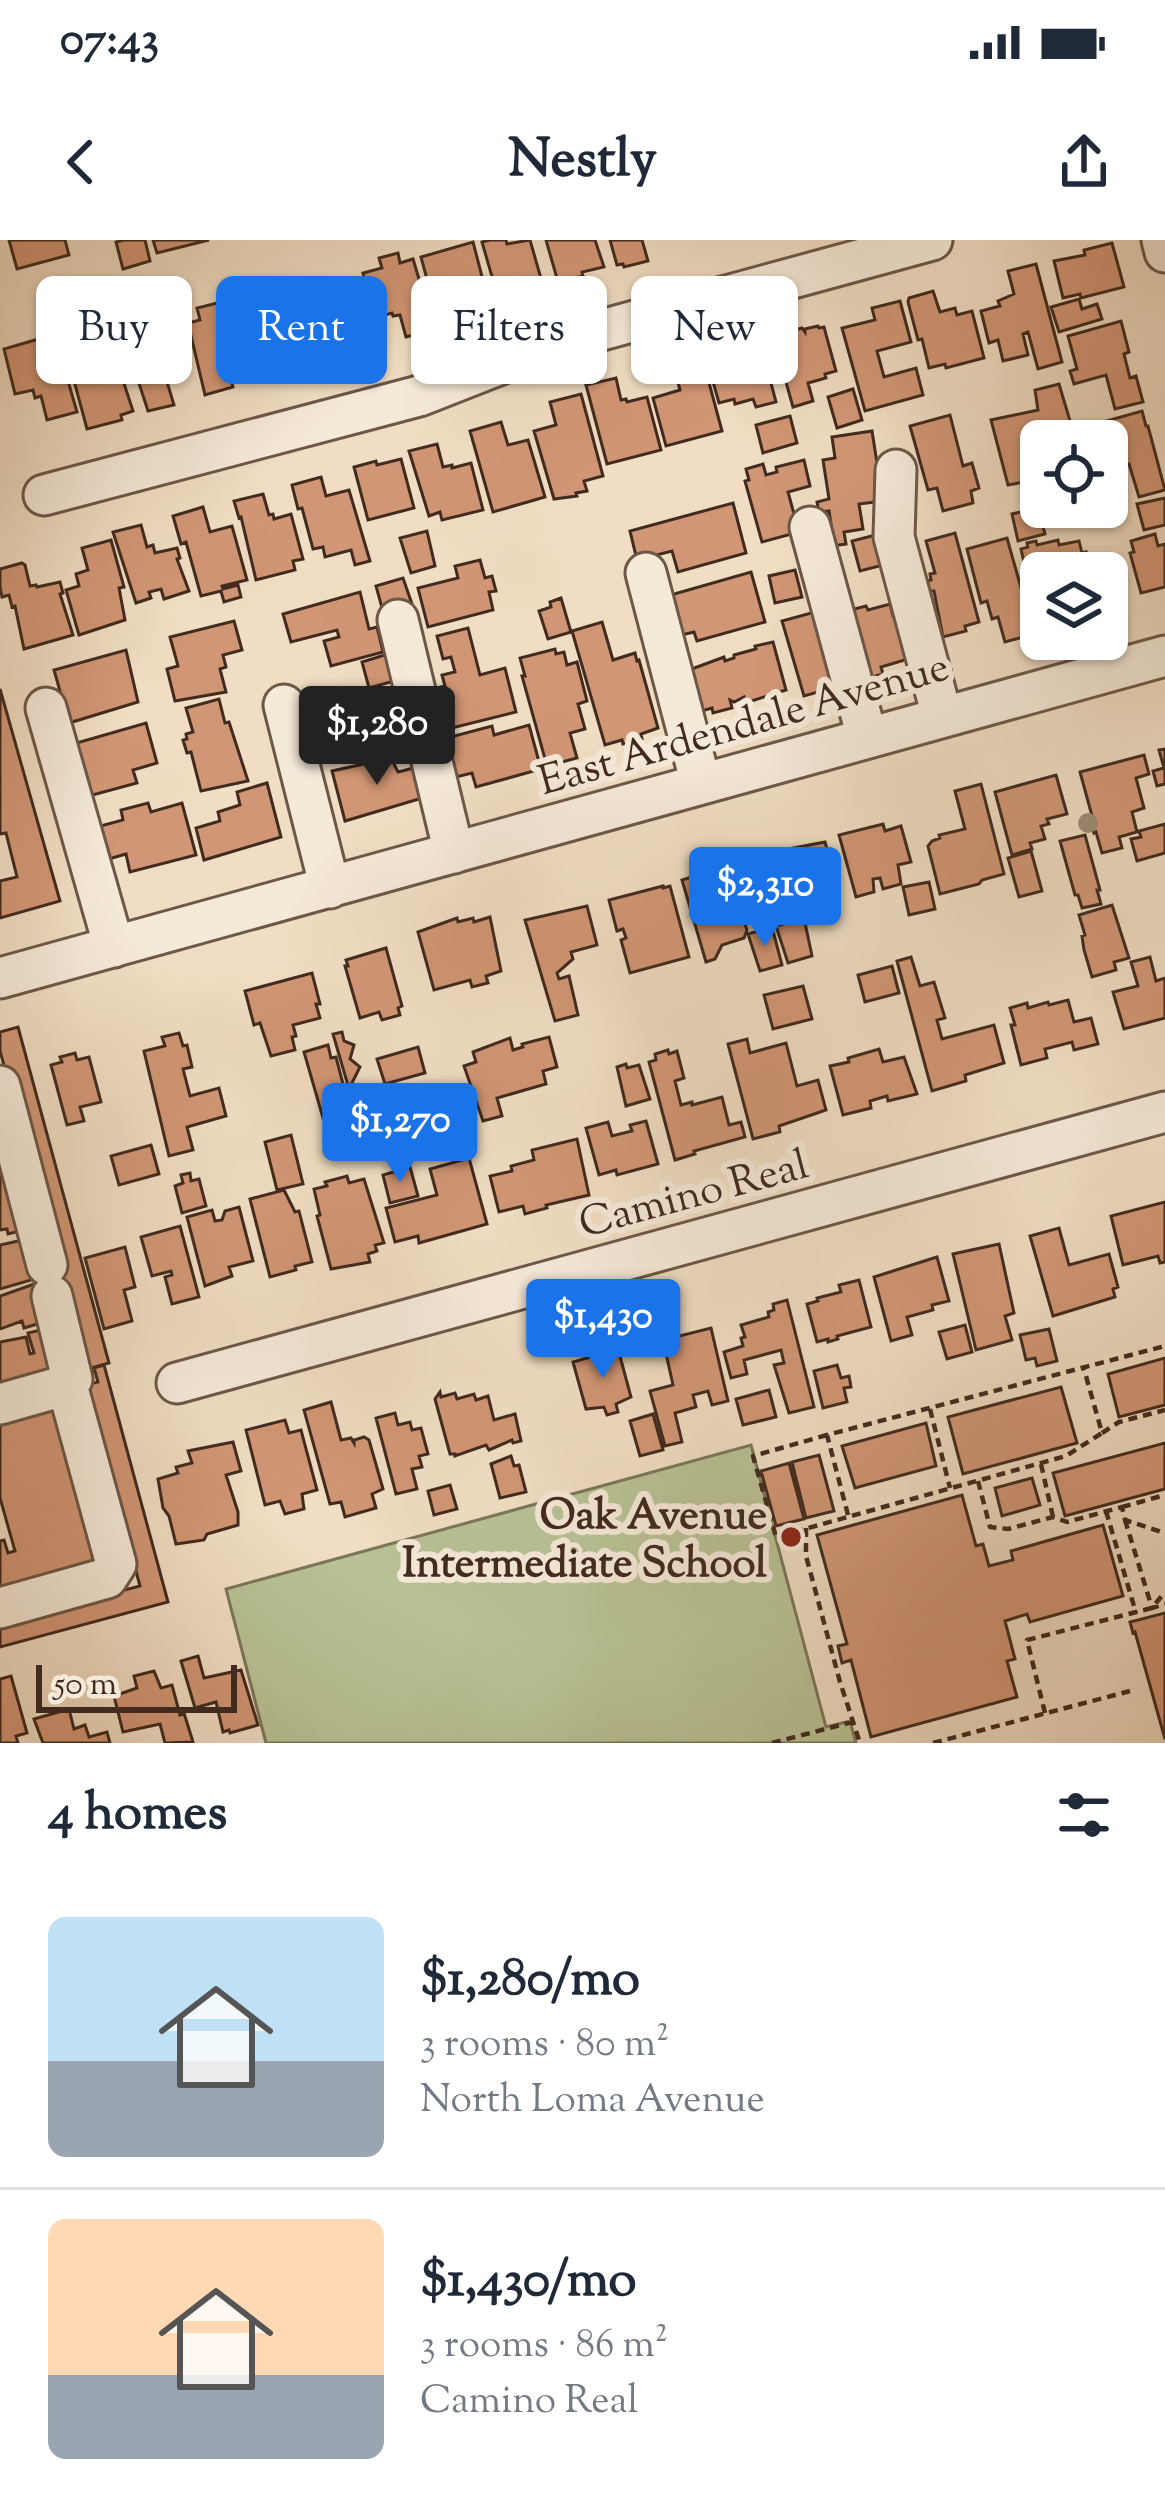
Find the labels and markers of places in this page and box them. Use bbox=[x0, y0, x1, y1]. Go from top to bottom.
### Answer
pin: $1,280 bbox=[279, 686, 475, 788]
pin: $2,310 bbox=[667, 847, 863, 949]
pin: $1,270 bbox=[302, 1083, 498, 1185]
pin: $1,430 bbox=[505, 1279, 701, 1381]
place label: Oak Avenue Intermediate School bbox=[402, 1488, 767, 1596]
marker: Oak Avenue Intermediate School bbox=[778, 1524, 804, 1550]

